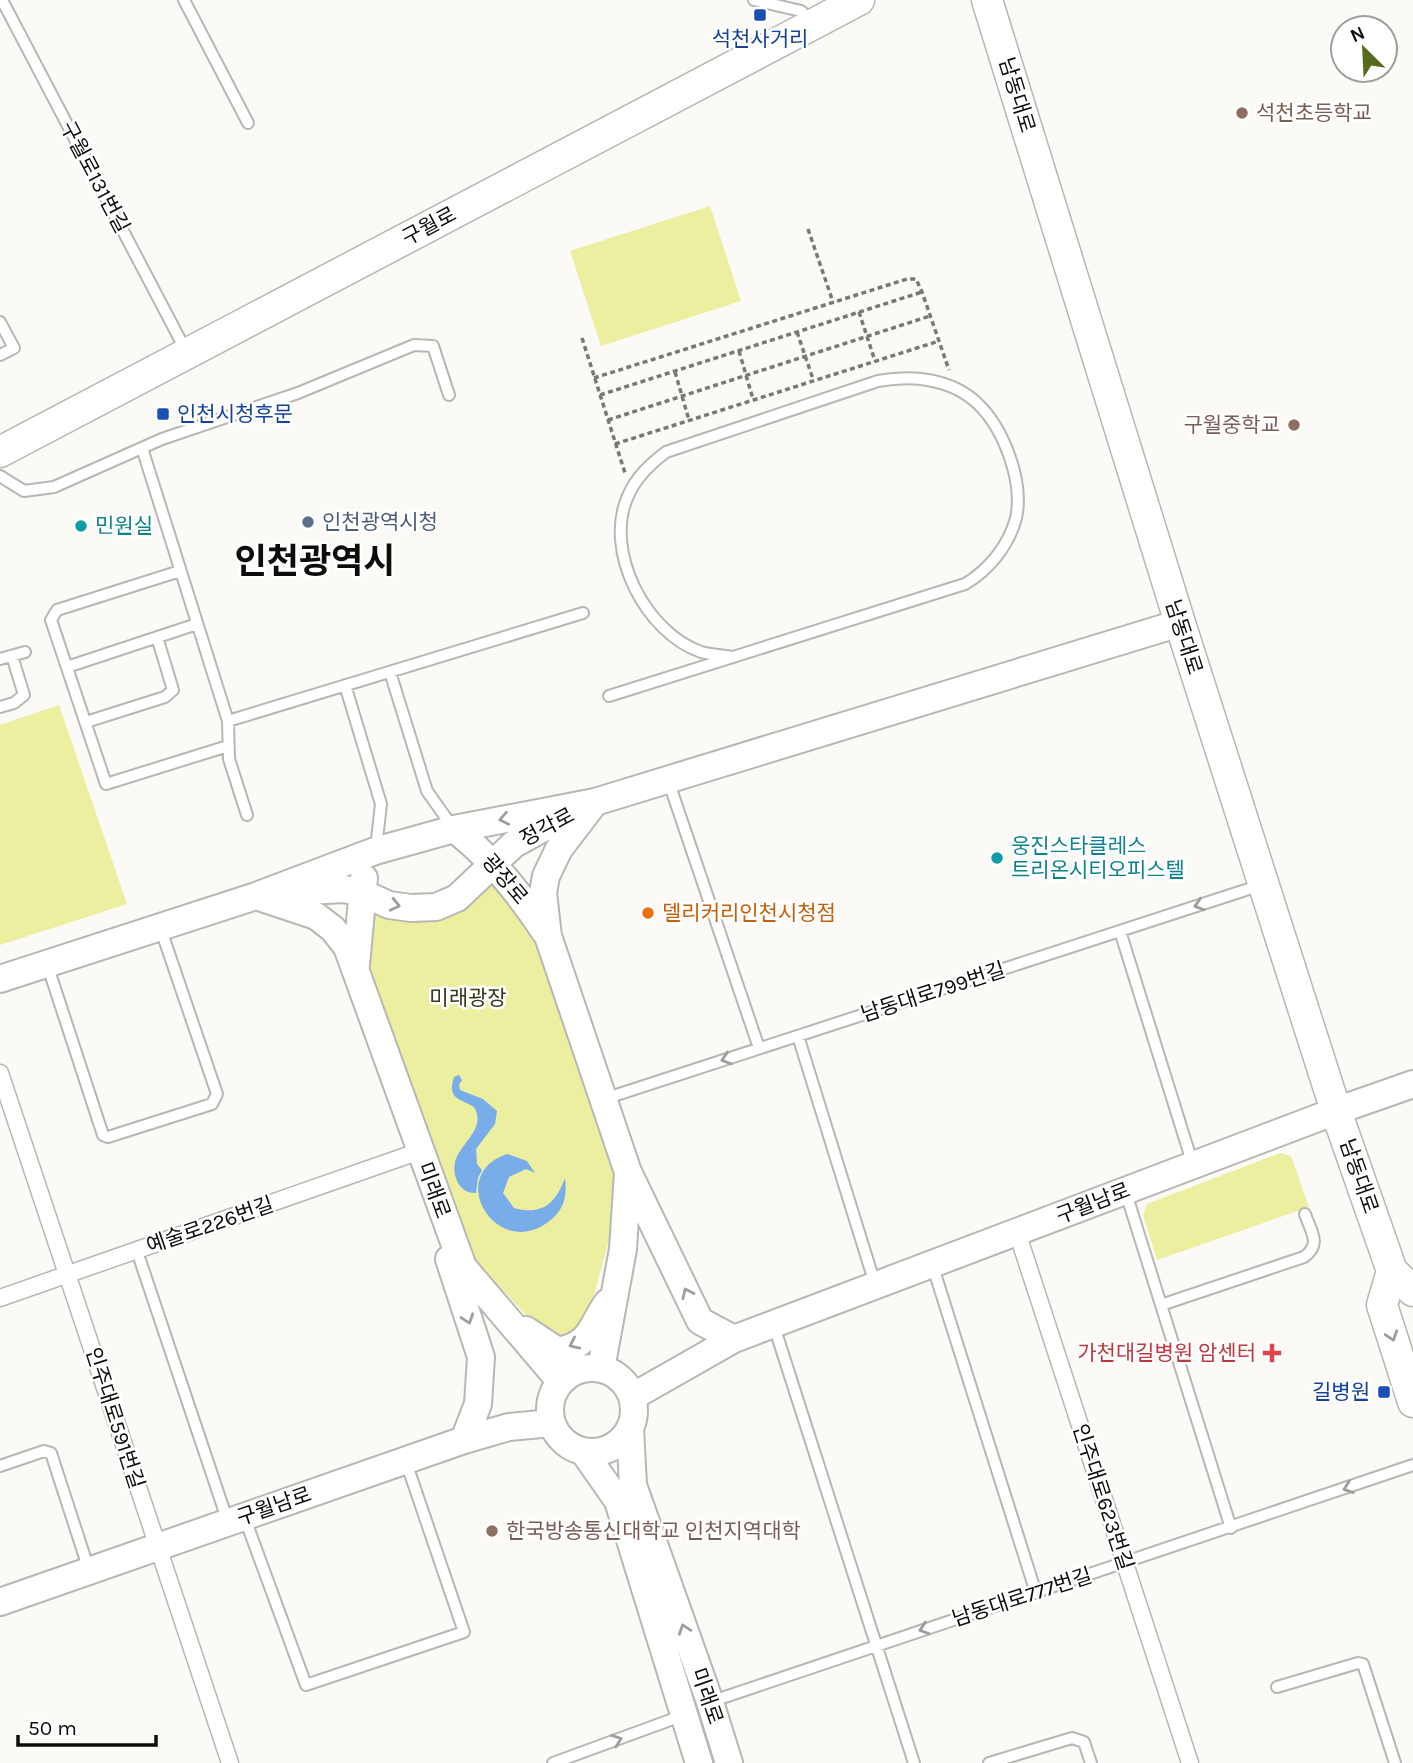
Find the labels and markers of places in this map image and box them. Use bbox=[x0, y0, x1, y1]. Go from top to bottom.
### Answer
marker: 석천사거리 bbox=[752, 7, 768, 23]
place label: 석천사거리 bbox=[712, 27, 808, 51]
place label: 석천초등학교 bbox=[1256, 101, 1372, 125]
marker: 석천초등학교 bbox=[1234, 105, 1250, 121]
place label: 인천시청후문 bbox=[177, 402, 293, 426]
marker: 인천시청후문 bbox=[155, 406, 171, 422]
place label: 구월중학교 bbox=[1183, 413, 1280, 437]
marker: 구월중학교 bbox=[1286, 417, 1302, 433]
place label: 인천광역시청 bbox=[322, 510, 438, 534]
place label: 민원실 bbox=[95, 514, 153, 538]
marker: 인천광역시청 bbox=[300, 514, 316, 530]
marker: 민원실 bbox=[73, 518, 89, 534]
place label: 웅진스타클레스 트리온시티오피스텔 bbox=[1011, 834, 1185, 882]
marker: 웅진스타클레스 트리온시티오피스텔 bbox=[989, 850, 1005, 866]
place label: 델리커리인천시청점 bbox=[662, 901, 836, 925]
marker: 델리커리인천시청점 bbox=[640, 905, 656, 921]
place label: 가천대길병원 암센터 bbox=[1077, 1341, 1256, 1365]
marker: 가천대길병원 암센터 bbox=[1262, 1343, 1282, 1363]
place label: 길병원 bbox=[1312, 1380, 1370, 1404]
marker: 길병원 bbox=[1376, 1384, 1392, 1400]
place label: 한국방송통신대학교 인천지역대학 bbox=[506, 1519, 801, 1543]
marker: 한국방송통신대학교 인천지역대학 bbox=[484, 1523, 500, 1539]

